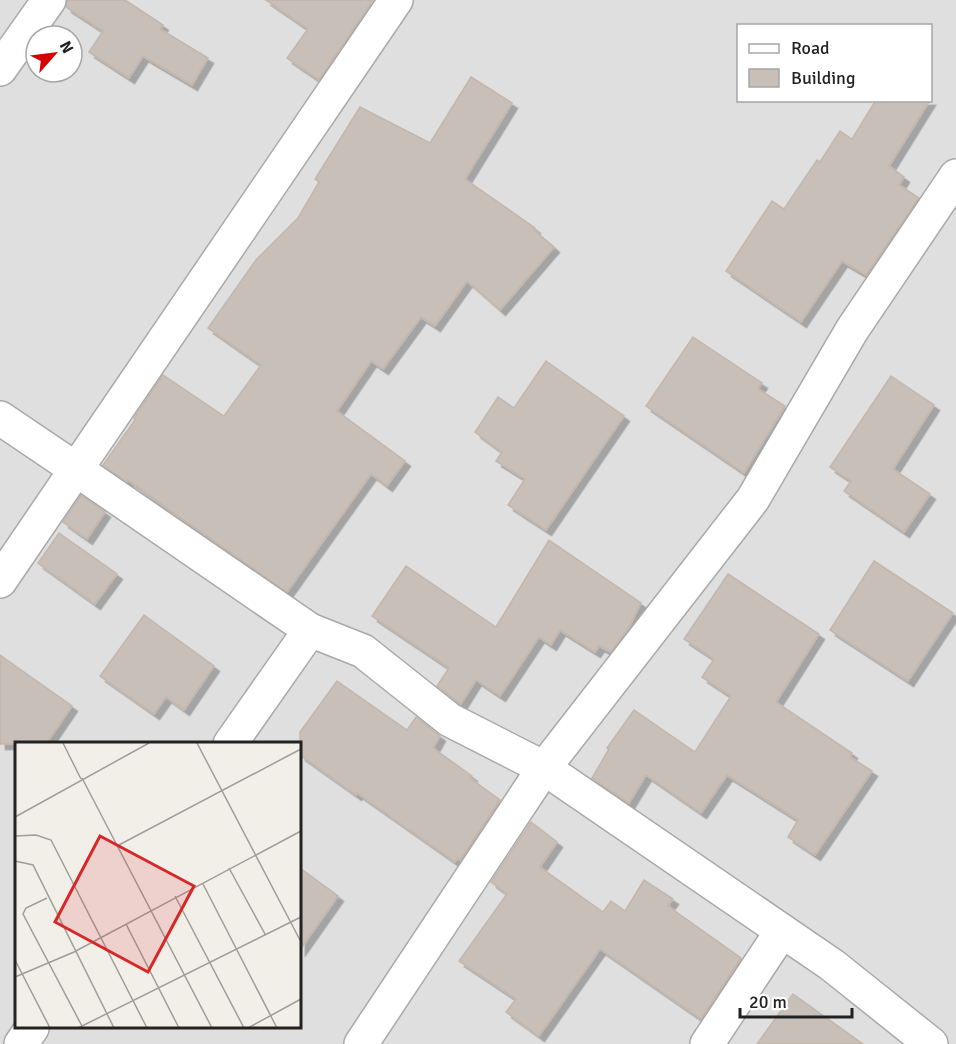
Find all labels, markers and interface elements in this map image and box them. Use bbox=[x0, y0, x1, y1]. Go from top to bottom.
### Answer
north arrow bbox=[24, 24, 84, 84]
legend bbox=[737, 24, 932, 102]
text: Road bbox=[791, 37, 830, 59]
text: N bbox=[55, 38, 78, 57]
text: Building bbox=[791, 67, 855, 89]
inset map bbox=[15, 742, 302, 1029]
scale bar bbox=[740, 981, 852, 1019]
text: 20 m bbox=[749, 991, 787, 1013]

